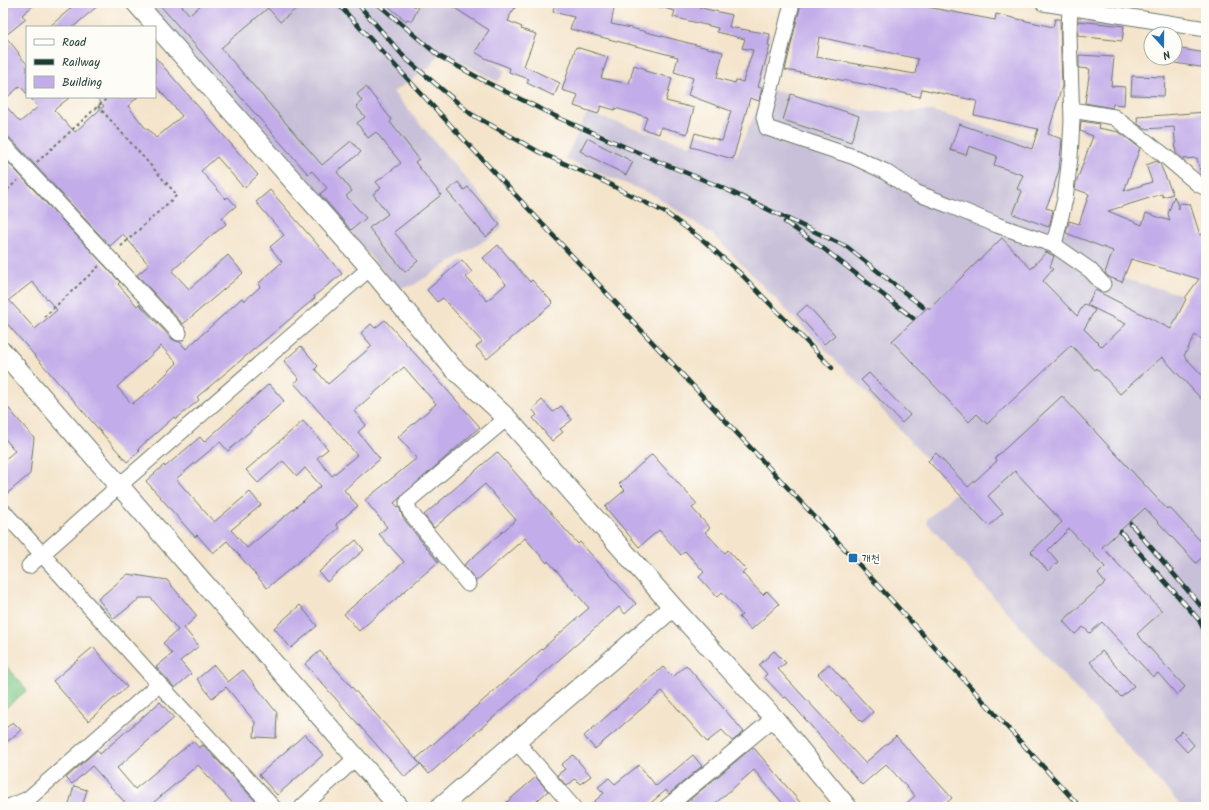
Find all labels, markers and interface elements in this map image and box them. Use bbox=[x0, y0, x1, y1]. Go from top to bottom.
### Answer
legend bbox=[26, 26, 156, 98]
north arrow bbox=[1143, 26, 1183, 66]
text: Road bbox=[62, 33, 87, 52]
text: N bbox=[1160, 45, 1173, 64]
text: Railway bbox=[62, 53, 100, 72]
text: Building bbox=[62, 73, 102, 92]
place label: 개천 bbox=[862, 550, 880, 568]
marker: 개천 bbox=[847, 552, 859, 564]

